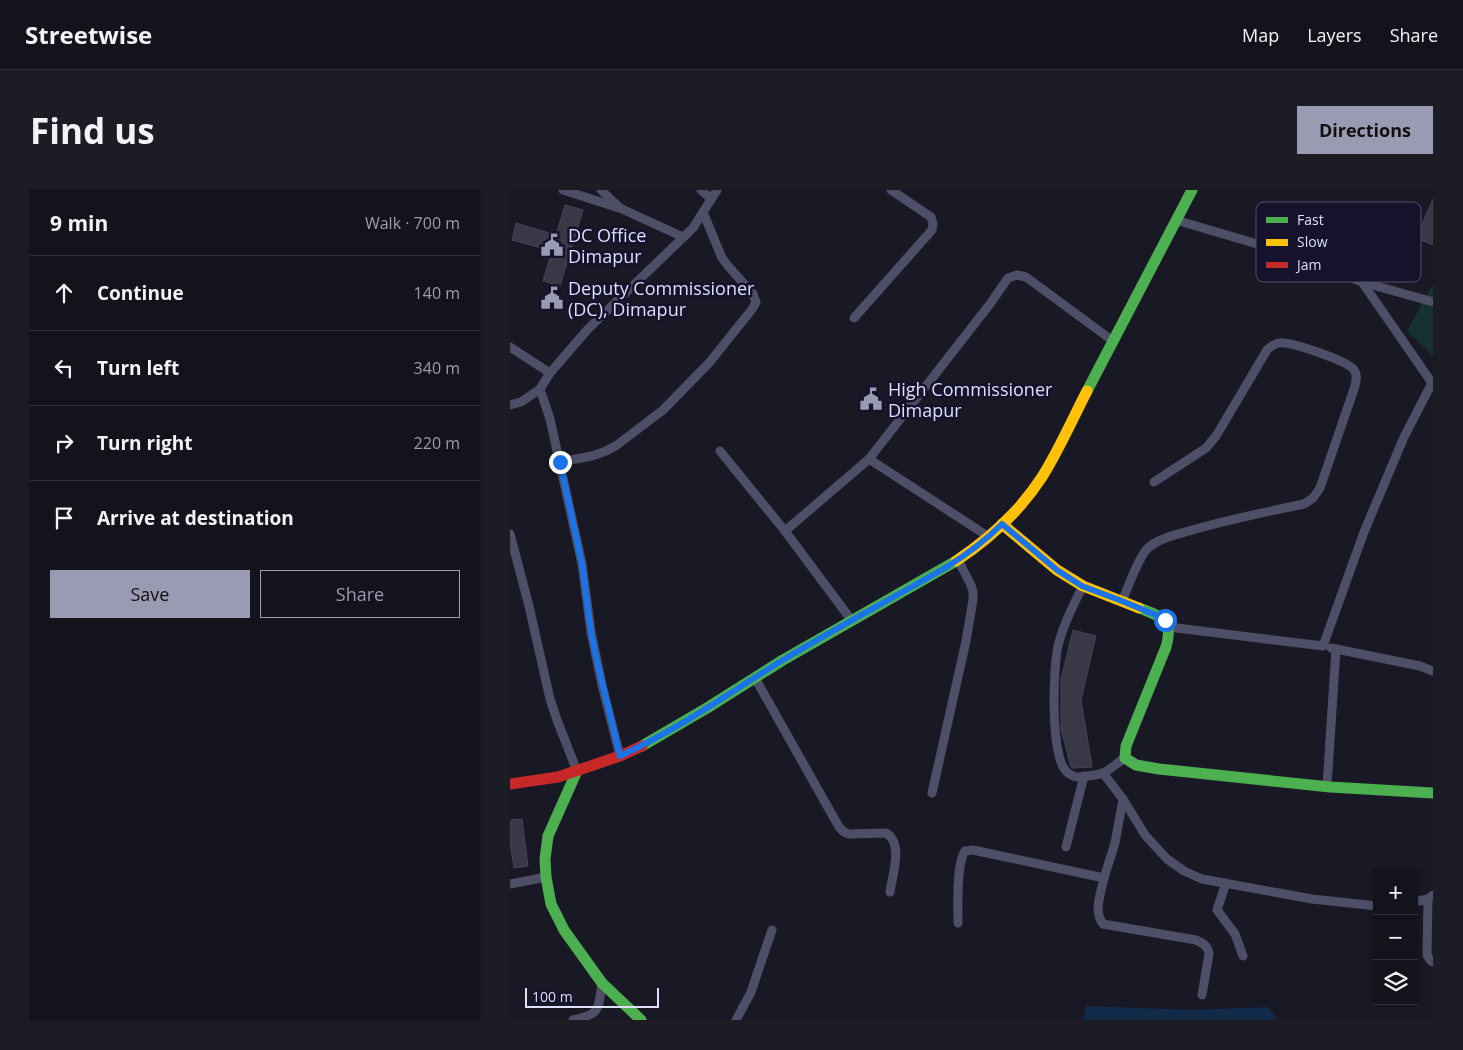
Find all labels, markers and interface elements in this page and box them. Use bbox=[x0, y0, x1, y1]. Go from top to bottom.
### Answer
text: Streetwise bbox=[25, 18, 152, 51]
text: Map bbox=[1242, 23, 1279, 47]
text: Layers bbox=[1307, 23, 1362, 47]
text: Share bbox=[1390, 23, 1438, 47]
button: Directions bbox=[1297, 106, 1433, 154]
text: Find us bbox=[30, 107, 155, 154]
legend bbox=[1256, 202, 1421, 282]
text: 9 min bbox=[50, 209, 108, 237]
text: Fast bbox=[1297, 210, 1324, 229]
text: Walk · 700 m bbox=[365, 212, 460, 234]
place label: DC Office Dimapur bbox=[568, 223, 646, 268]
public building icon: DC Office Dimapur bbox=[539, 232, 565, 258]
text: Slow bbox=[1297, 232, 1328, 251]
text: Jam bbox=[1295, 255, 1322, 274]
place label: Deputy Commissioner (DC), Dimapur bbox=[568, 276, 755, 321]
icon: ahead bbox=[50, 279, 78, 307]
text: Continue bbox=[97, 280, 184, 306]
text: 140 m bbox=[414, 282, 460, 304]
public building icon: Deputy Commissioner (DC), Dimapur bbox=[539, 285, 565, 311]
icon: left bbox=[50, 354, 78, 382]
text: Turn left bbox=[97, 355, 179, 381]
text: 340 m bbox=[414, 357, 460, 379]
place label: High Commissioner Dimapur bbox=[888, 377, 1053, 422]
public building icon: High Commissioner Dimapur bbox=[858, 386, 884, 412]
icon: right bbox=[50, 429, 78, 457]
text: Turn right bbox=[97, 430, 192, 456]
text: 220 m bbox=[414, 432, 460, 454]
route end bbox=[549, 451, 572, 474]
icon: arrive bbox=[50, 504, 78, 532]
text: Arrive at destination bbox=[97, 505, 294, 531]
button: Save bbox=[50, 570, 250, 618]
button: Share bbox=[260, 570, 460, 618]
route start bbox=[1154, 609, 1177, 632]
map controls bbox=[1373, 870, 1418, 1005]
button: + bbox=[1373, 870, 1418, 915]
button: − bbox=[1373, 915, 1418, 960]
button: layers bbox=[1373, 960, 1418, 1005]
scale bar bbox=[525, 985, 659, 1008]
text: 100 m bbox=[532, 987, 573, 1006]

